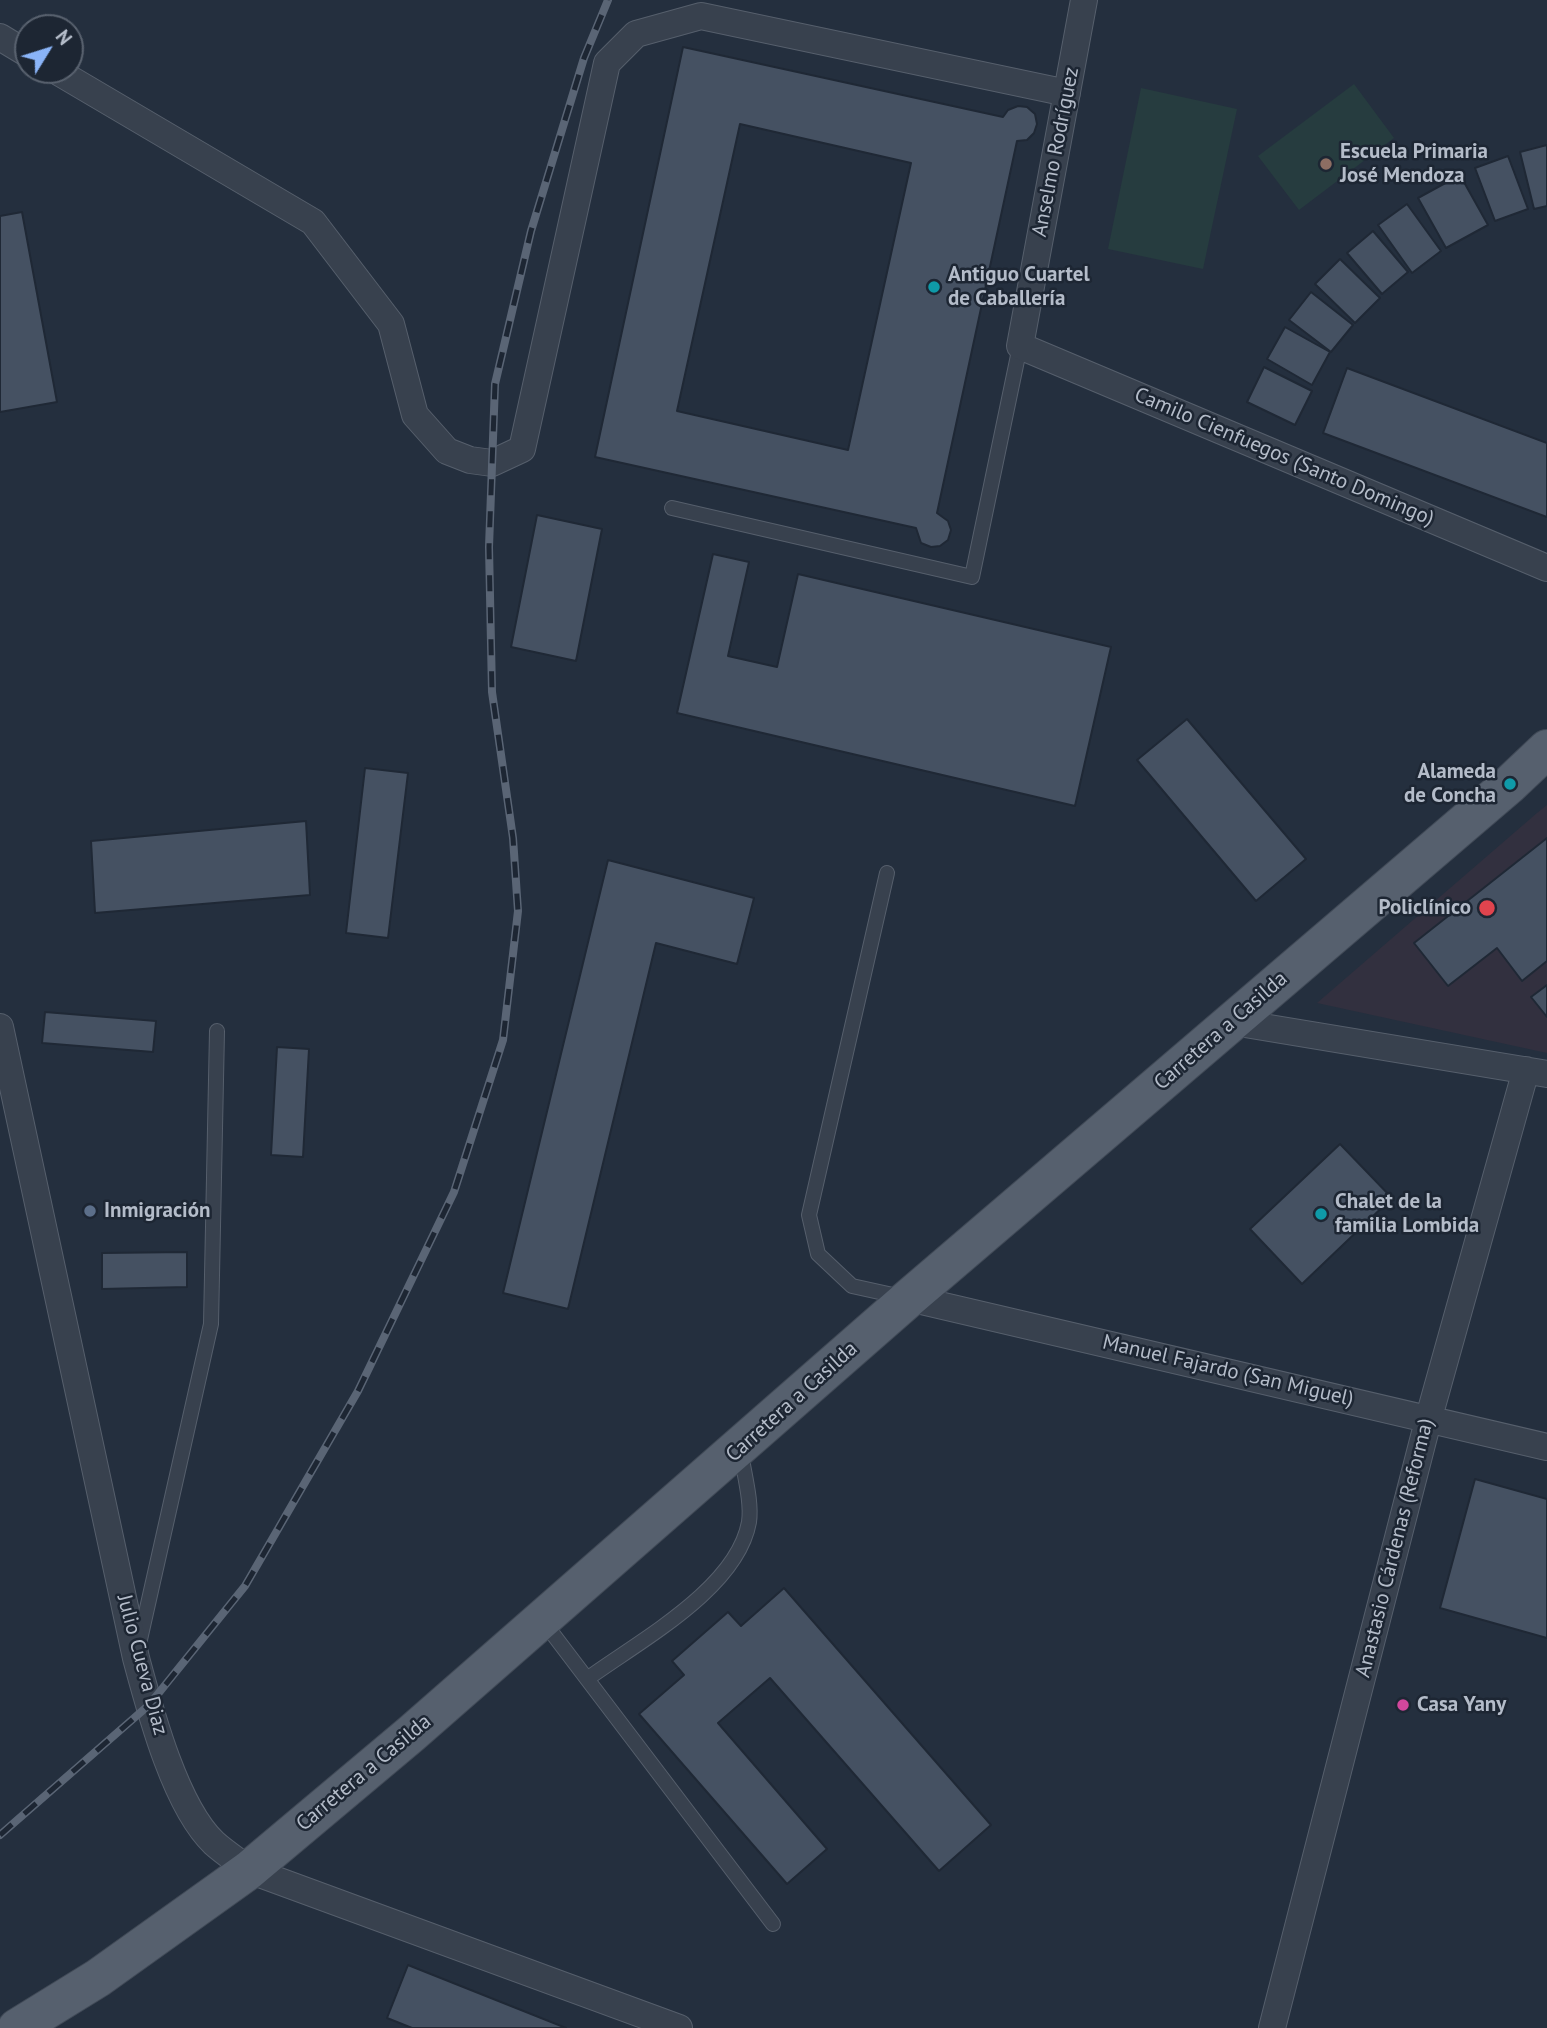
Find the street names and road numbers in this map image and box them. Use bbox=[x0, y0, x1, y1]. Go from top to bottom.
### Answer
street label: Anselmo Rodríguez bbox=[1027, 65, 1085, 239]
street label: Camilo Cienfuegos (Santo Domingo) bbox=[1130, 382, 1438, 532]
street label: Carretera a Casilda bbox=[1149, 966, 1293, 1096]
street label: Manuel Fajardo (San Miguel) bbox=[1100, 1330, 1356, 1412]
street label: Carretera a Casilda bbox=[721, 1336, 863, 1468]
street label: Anastasio Cárdenas (Reforma) bbox=[1351, 1416, 1439, 1680]
street label: Julio Cueva Diaz bbox=[111, 1592, 173, 1738]
street label: Carretera a Casilda bbox=[292, 1709, 436, 1837]

